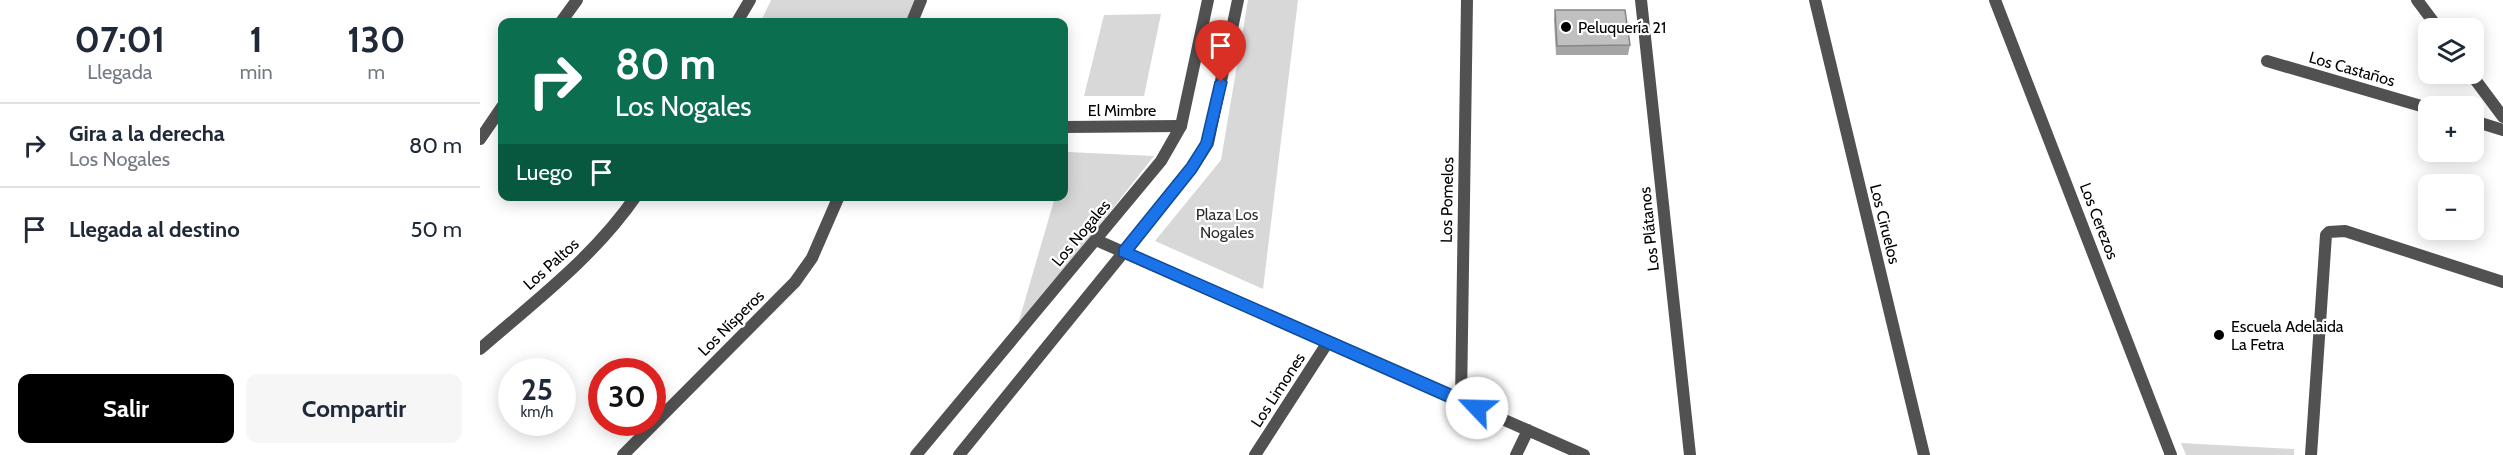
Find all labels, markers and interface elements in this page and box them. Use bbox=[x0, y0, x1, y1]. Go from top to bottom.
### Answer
text: 07:01 bbox=[75, 17, 165, 61]
text: 1 bbox=[250, 17, 263, 61]
text: 130 bbox=[347, 17, 405, 61]
place label: Peluquería 21 bbox=[1578, 18, 1666, 37]
map controls bbox=[2418, 18, 2484, 240]
button: layers bbox=[2418, 18, 2484, 84]
pin bbox=[1195, 20, 1246, 82]
marker: Peluquería 21 bbox=[1559, 20, 1573, 34]
icon: arrive bbox=[1204, 29, 1237, 62]
text: 80 m bbox=[615, 38, 716, 90]
icon: right bbox=[516, 42, 594, 120]
street label: Los Castaños bbox=[2307, 48, 2398, 90]
text: Llegada bbox=[87, 60, 152, 84]
text: min bbox=[240, 60, 273, 84]
text: m bbox=[368, 60, 385, 84]
text: Los Nogales bbox=[615, 90, 752, 123]
button: + bbox=[2418, 96, 2484, 162]
street label: El Mimbre bbox=[1088, 101, 1156, 120]
text: Gira a la derecha bbox=[69, 120, 225, 147]
icon: right bbox=[18, 129, 51, 162]
text: 80 m bbox=[409, 132, 462, 159]
text: Los Nogales bbox=[69, 147, 170, 171]
icon: arrive bbox=[585, 156, 618, 189]
street label: Los Pomelos bbox=[1437, 156, 1457, 243]
text: Luego bbox=[516, 159, 573, 186]
button: − bbox=[2418, 174, 2484, 240]
street label: Los Cerezos bbox=[2076, 180, 2122, 262]
street label: Los Ciruelos bbox=[1866, 182, 1904, 266]
street label: Los Plátanos bbox=[1635, 186, 1663, 272]
street label: Los Nogales bbox=[1048, 196, 1115, 270]
park label: Plaza Los Nogales bbox=[1196, 205, 1259, 242]
icon: arrive bbox=[18, 213, 51, 246]
text: Llegada al destino bbox=[69, 216, 240, 243]
text: 50 m bbox=[410, 216, 462, 243]
street label: Los Paltos bbox=[519, 234, 583, 294]
street label: Los Nísperos bbox=[694, 286, 768, 360]
place label: Escuela Adelaida La Fetra bbox=[2231, 317, 2344, 354]
marker: Escuela Adelaida La Fetra bbox=[2212, 328, 2226, 342]
street label: Los Limones bbox=[1247, 349, 1309, 431]
speed limit sign: 30 bbox=[588, 358, 666, 436]
text: 25 bbox=[521, 371, 553, 408]
button: Salir bbox=[18, 374, 234, 443]
button: Compartir bbox=[246, 374, 462, 443]
position arrow bbox=[1445, 376, 1509, 440]
text: km/h bbox=[521, 403, 553, 421]

